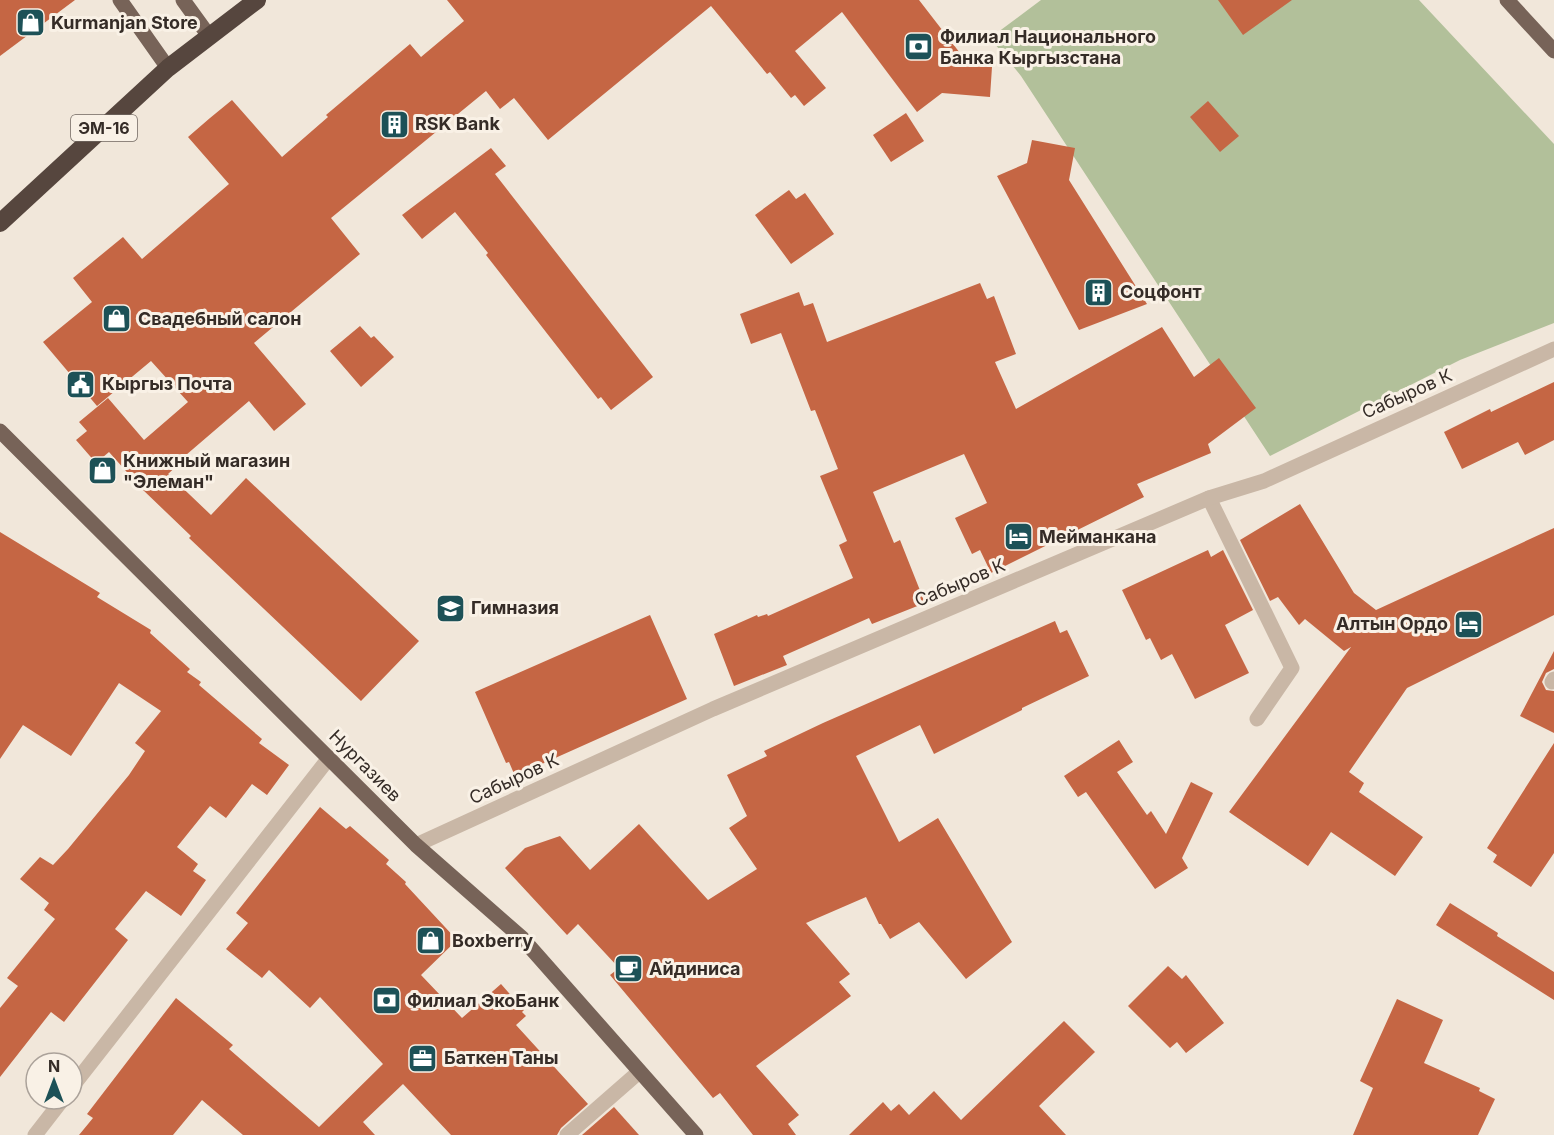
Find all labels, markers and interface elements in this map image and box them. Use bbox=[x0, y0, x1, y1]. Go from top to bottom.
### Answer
shop icon: Kurmanjan Store bbox=[14, 7, 46, 39]
place label: Kurmanjan Store bbox=[51, 12, 198, 33]
place label: Филиал Национального Банка Кыргызстана bbox=[940, 26, 1156, 68]
bank icon: Филиал Национального Банка Кыргызстана bbox=[903, 31, 935, 63]
building icon: RSK Bank bbox=[378, 108, 410, 140]
place label: RSK Bank bbox=[415, 113, 500, 134]
road number: ЭМ-16 bbox=[71, 115, 137, 141]
building icon: Соцфонт bbox=[1083, 276, 1115, 308]
place label: Соцфонт bbox=[1120, 281, 1202, 302]
shop icon: Cвадебный салон bbox=[101, 303, 133, 335]
place label: Cвадебный салон bbox=[138, 308, 301, 329]
street label: Сабыров К bbox=[1359, 364, 1455, 423]
public building icon: Кыргыз Почта bbox=[65, 368, 97, 400]
place label: Кыргыз Почта bbox=[102, 373, 232, 394]
place label: Книжный магазин "Элеман" bbox=[123, 450, 290, 492]
shop icon: Книжный магазин "Элеман" bbox=[86, 455, 118, 487]
hotel icon: Мейманкана bbox=[1002, 521, 1034, 553]
place label: Мейманкана bbox=[1039, 526, 1157, 547]
street label: Сабыров К bbox=[911, 554, 1008, 611]
school or university icon: Гимназия bbox=[434, 592, 466, 624]
place label: Гимназия bbox=[471, 597, 559, 618]
hotel icon: Алтын Ордо bbox=[1453, 608, 1485, 640]
place label: Алтын Ордо bbox=[1336, 613, 1448, 634]
street label: Нургазиев bbox=[325, 725, 406, 806]
street label: Сабыров К bbox=[466, 749, 562, 808]
shop icon: Boxberry bbox=[415, 925, 447, 957]
place label: Boxberry bbox=[452, 930, 533, 951]
cafe icon: Айдиниса bbox=[612, 953, 644, 985]
place label: Айдиниса bbox=[649, 958, 741, 979]
bank icon: Филиал ЭкоБанк bbox=[370, 985, 402, 1017]
place label: Филиал ЭкоБанк bbox=[407, 990, 560, 1011]
office icon: Баткен Таны bbox=[407, 1042, 439, 1074]
place label: Баткен Таны bbox=[444, 1047, 559, 1068]
north arrow bbox=[24, 1051, 84, 1111]
text: N bbox=[48, 1056, 60, 1076]

